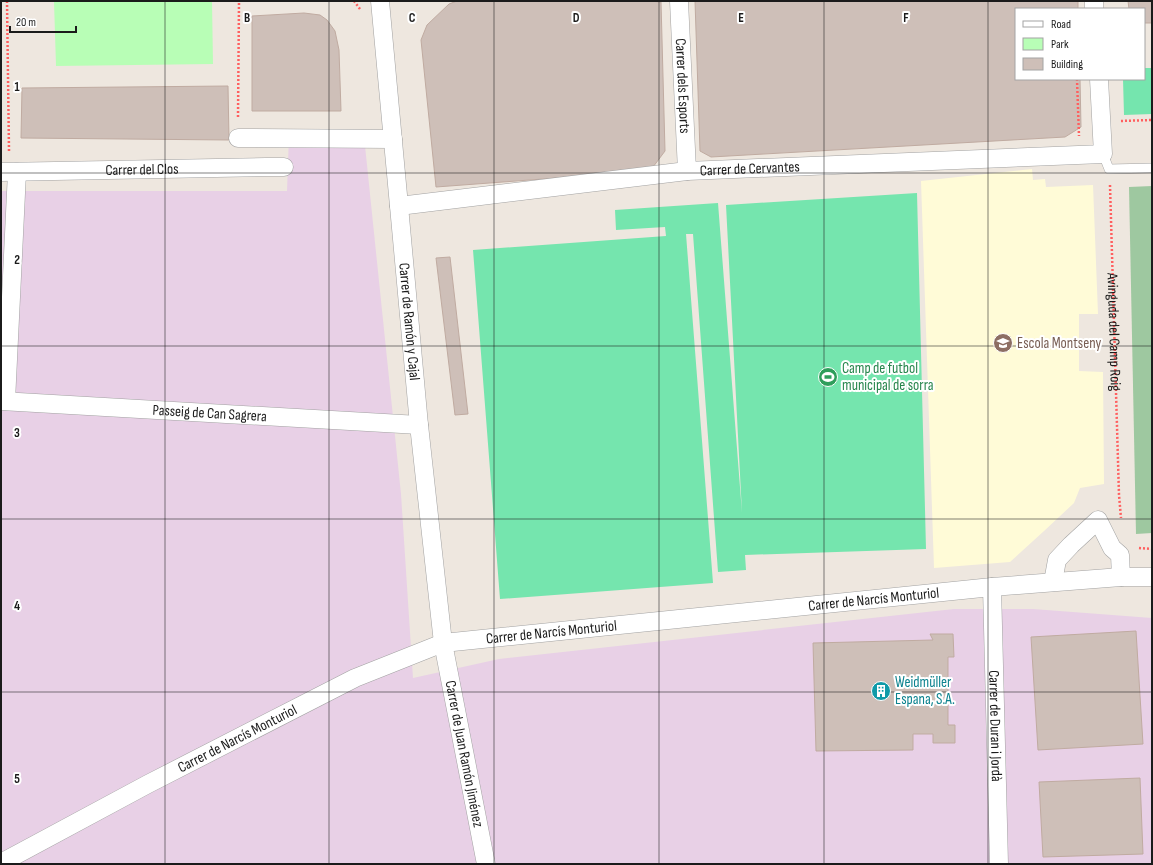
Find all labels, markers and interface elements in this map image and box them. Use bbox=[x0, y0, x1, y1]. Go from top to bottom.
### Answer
scale bar bbox=[10, 8, 76, 34]
legend bbox=[1015, 8, 1145, 80]
text: B bbox=[244, 10, 250, 26]
text: C bbox=[409, 10, 416, 26]
text: D bbox=[573, 10, 580, 26]
text: E bbox=[738, 10, 744, 26]
text: F bbox=[903, 10, 909, 26]
text: 20 m bbox=[16, 15, 36, 30]
text: Road bbox=[1051, 17, 1071, 32]
text: Park bbox=[1051, 37, 1069, 52]
street label: Carrer dels Esports bbox=[671, 38, 695, 134]
text: Building bbox=[1051, 57, 1083, 72]
text: 1 bbox=[14, 79, 20, 95]
street label: Carrer de Cervantes bbox=[699, 157, 800, 180]
street label: Carrer del Clos bbox=[105, 159, 179, 180]
text: 2 bbox=[14, 252, 20, 268]
street label: Carrer de Ramón y Cajal bbox=[395, 262, 424, 381]
street label: Avinguda del Camp Roig bbox=[1103, 272, 1125, 391]
school or university icon: Escola Montseny bbox=[992, 332, 1014, 354]
place label: Escola Montseny bbox=[1017, 334, 1102, 353]
place label: Camp de futbol municipal de sorra bbox=[842, 359, 934, 395]
sports icon: Camp de futbol municipal de sorra bbox=[817, 366, 839, 388]
street label: Passeig de Can Sagrera bbox=[152, 400, 267, 426]
text: 3 bbox=[14, 425, 20, 441]
street label: Carrer de Narcís Monturiol bbox=[807, 583, 940, 615]
text: 4 bbox=[14, 598, 20, 614]
street label: Carrer de Narcís Monturiol bbox=[485, 616, 618, 648]
street label: Carrer de Duran i Jordà bbox=[985, 670, 1006, 782]
place label: Weidmüller Espana, S.A. bbox=[895, 673, 955, 709]
street label: Carrer de Juan Ramón Jiménez bbox=[441, 679, 488, 829]
building icon: Weidmüller Espana, S.A. bbox=[870, 680, 892, 702]
street label: Carrer de Narcís Monturiol bbox=[174, 700, 300, 777]
text: 5 bbox=[14, 771, 20, 787]

